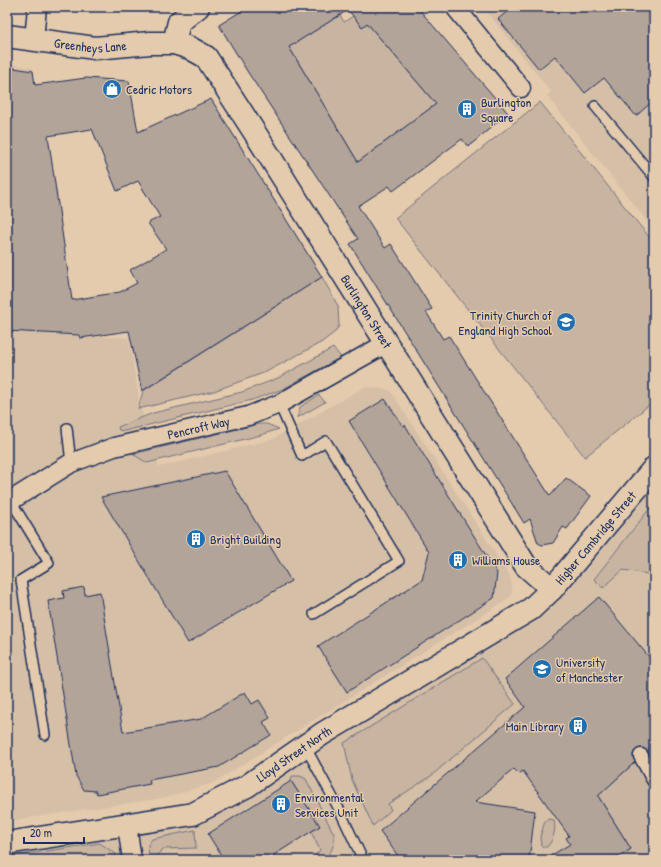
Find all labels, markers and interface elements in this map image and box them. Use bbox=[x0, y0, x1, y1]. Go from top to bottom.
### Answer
street label: Greenheys Lane bbox=[53, 34, 127, 57]
shop icon: Cedric Motors bbox=[101, 78, 123, 100]
place label: Cedric Motors bbox=[126, 80, 192, 98]
place label: Burlington Square bbox=[481, 93, 532, 126]
building icon: Burlington Square bbox=[456, 98, 478, 120]
street label: Burlington Street bbox=[337, 271, 397, 352]
place label: Trinity Church of England High School bbox=[458, 306, 553, 339]
school or university icon: Trinity Church of England High School bbox=[555, 311, 577, 333]
street label: Pencroft Way bbox=[165, 411, 232, 443]
street label: Higher Cambridge Street bbox=[551, 487, 640, 588]
building icon: Bright Building bbox=[185, 528, 207, 550]
place label: Bright Building bbox=[210, 530, 281, 548]
building icon: Williams House bbox=[447, 549, 469, 571]
place label: Williams House bbox=[472, 551, 540, 569]
place label: University of Manchester bbox=[556, 653, 623, 686]
school or university icon: University of Manchester bbox=[531, 658, 553, 680]
building icon: Main Library bbox=[567, 715, 589, 737]
place label: Main Library bbox=[506, 717, 564, 735]
street label: Lloyd Street North bbox=[253, 721, 335, 786]
place label: Environmental Services Unit bbox=[295, 788, 364, 821]
building icon: Environmental Services Unit bbox=[270, 793, 292, 815]
scale bar bbox=[24, 819, 84, 845]
text: 20 m bbox=[30, 824, 52, 841]

